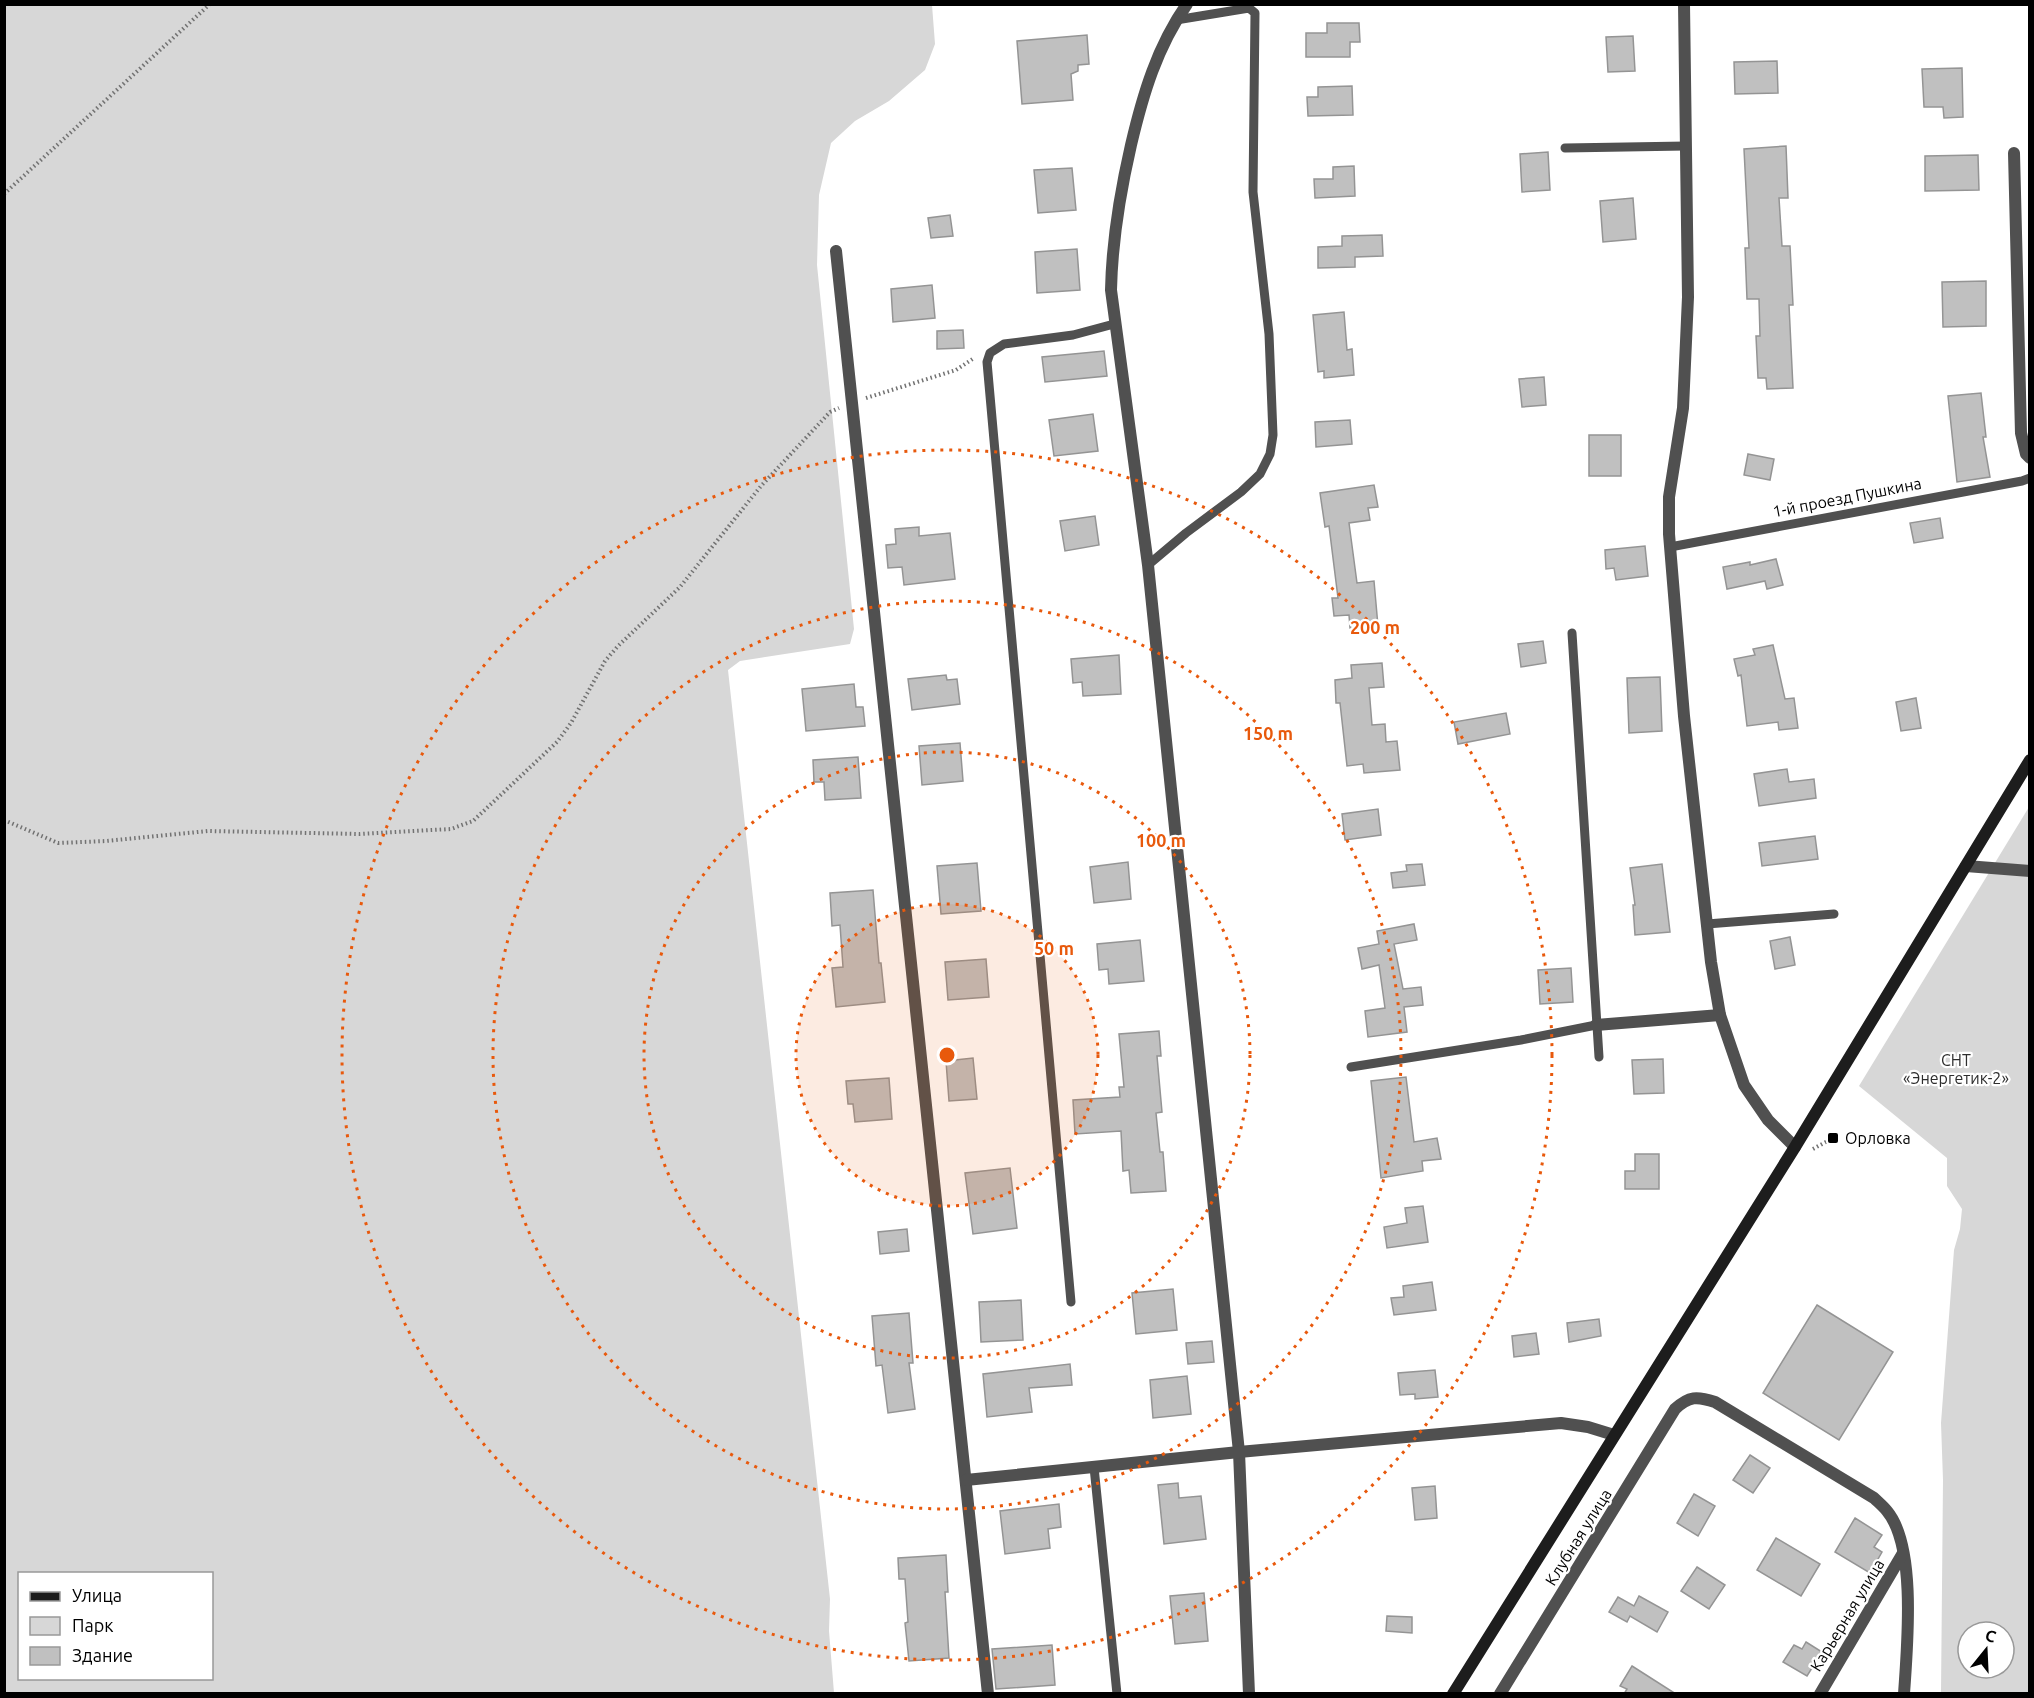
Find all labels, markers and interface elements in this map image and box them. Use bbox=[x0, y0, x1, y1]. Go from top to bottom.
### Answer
street label: 1-й проезд Пушкина bbox=[1771, 474, 1923, 520]
text: 200 m bbox=[1350, 617, 1400, 637]
text: 150 m bbox=[1243, 723, 1293, 743]
text: 100 m bbox=[1136, 830, 1186, 850]
text: 50 m bbox=[1034, 938, 1074, 958]
centre of rings bbox=[937, 1045, 957, 1065]
park label: СНТ «Энергетик-2» bbox=[1903, 1051, 2009, 1087]
place label: Орловка bbox=[1845, 1129, 1911, 1147]
marker: Орловка bbox=[1826, 1131, 1840, 1145]
street label: Клубная улица bbox=[1541, 1486, 1615, 1588]
street label: Карьерная улица bbox=[1806, 1556, 1888, 1674]
legend bbox=[18, 1572, 213, 1680]
text: Улица bbox=[72, 1585, 122, 1605]
text: Парк bbox=[72, 1615, 113, 1635]
north arrow bbox=[1956, 1620, 2016, 1680]
text: С bbox=[1983, 1626, 1998, 1646]
text: Здание bbox=[72, 1645, 133, 1665]

